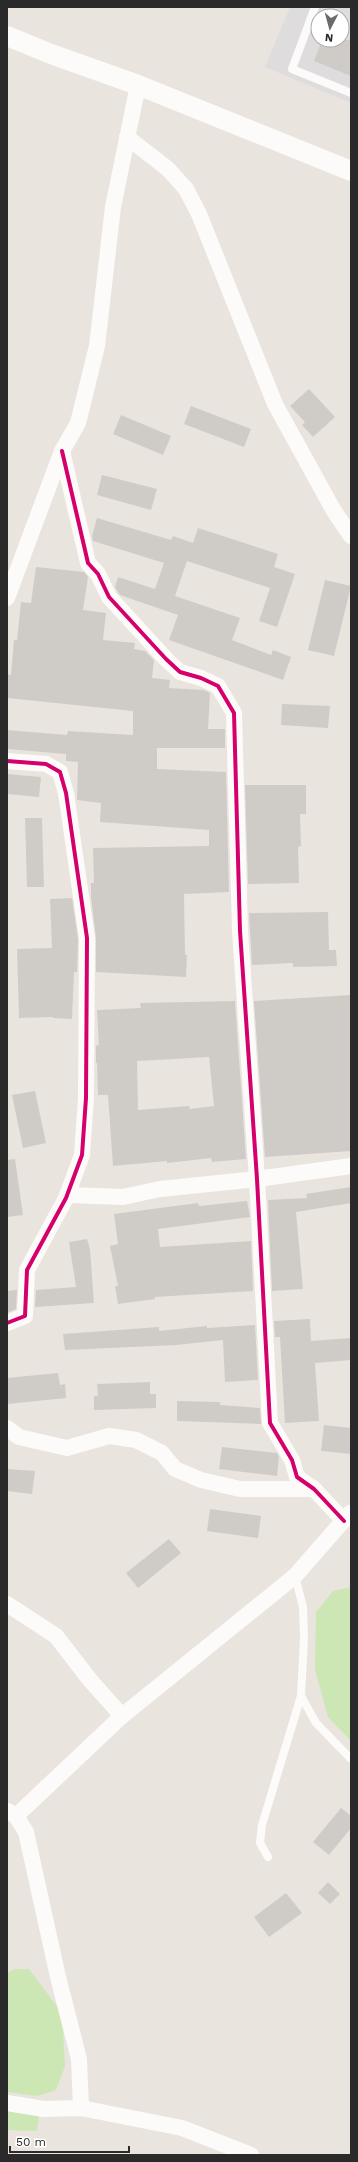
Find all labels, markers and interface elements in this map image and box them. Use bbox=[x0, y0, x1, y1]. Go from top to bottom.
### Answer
north arrow bbox=[310, 8, 350, 48]
text: N bbox=[324, 31, 334, 44]
scale bar bbox=[10, 2128, 129, 2154]
text: 50 m bbox=[16, 2135, 46, 2149]

